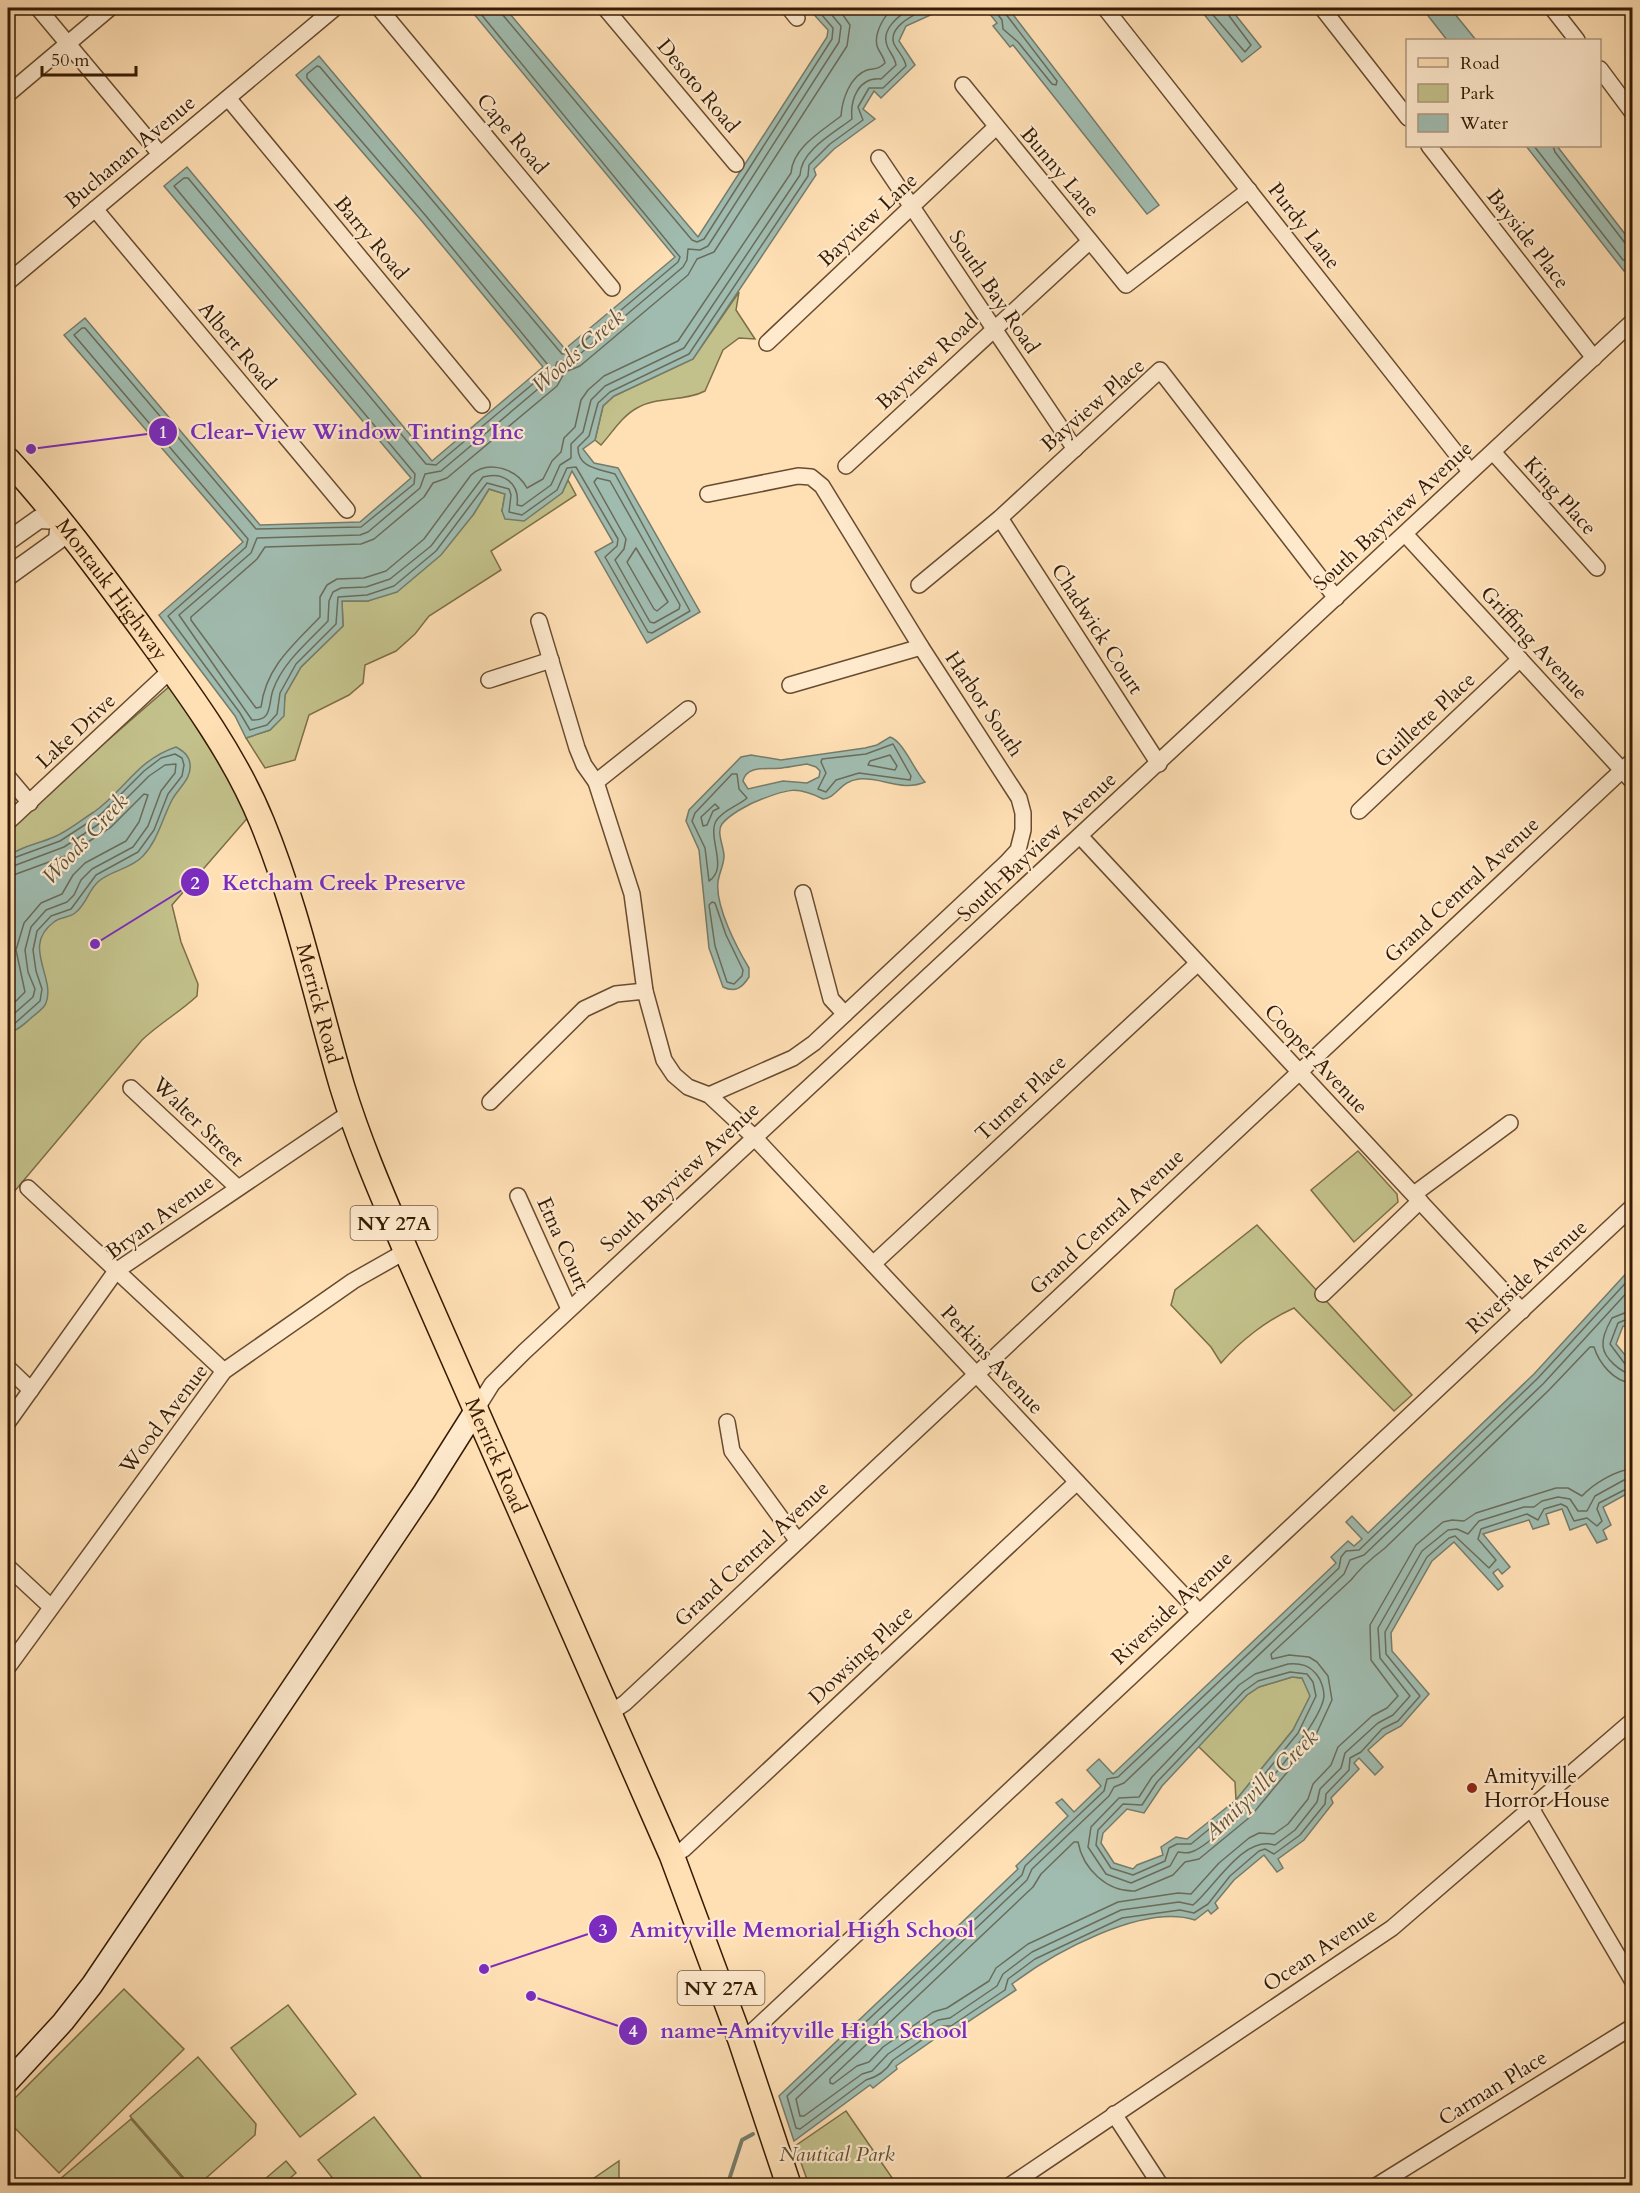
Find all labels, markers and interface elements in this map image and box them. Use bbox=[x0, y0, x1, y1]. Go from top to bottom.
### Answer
street label: Desoto Road bbox=[650, 33, 746, 139]
scale bar bbox=[42, 39, 136, 77]
legend bbox=[1406, 39, 1601, 147]
text: 50 m bbox=[51, 48, 90, 73]
text: Road bbox=[1460, 51, 1500, 76]
text: Park bbox=[1460, 81, 1495, 106]
street label: Cape Road bbox=[470, 87, 554, 181]
street label: Buchanan Avenue bbox=[58, 89, 202, 215]
text: Water bbox=[1459, 111, 1509, 136]
street label: Bunny Lane bbox=[1014, 121, 1106, 223]
street label: Bayview Lane bbox=[812, 166, 924, 274]
street label: Purdy Lane bbox=[1261, 177, 1347, 275]
street label: Bayside Place bbox=[1480, 183, 1576, 295]
street label: Barry Road bbox=[327, 190, 415, 286]
street label: South Bay Road bbox=[942, 224, 1046, 360]
street label: Albert Road bbox=[191, 296, 283, 396]
water label: Woods Creek bbox=[525, 302, 631, 400]
street label: Bayview Road bbox=[870, 307, 984, 417]
street label: Bayview Place bbox=[1035, 352, 1151, 458]
callout: Clear-View Window Tinting Inc bbox=[148, 412, 536, 452]
text: Clear-View Window Tinting Inc bbox=[190, 417, 524, 447]
text: 1 bbox=[158, 420, 168, 445]
street label: South Bayview Avenue bbox=[1307, 434, 1479, 598]
street label: King Place bbox=[1517, 450, 1603, 542]
street label: Montauk Highway bbox=[49, 512, 175, 666]
street label: Chadwick Court bbox=[1044, 558, 1150, 700]
street label: Griffing Avenue bbox=[1474, 580, 1594, 706]
street label: Harbor South bbox=[938, 645, 1030, 763]
street label: Guillette Place bbox=[1368, 666, 1482, 774]
street label: Lake Drive bbox=[30, 687, 122, 775]
street label: South Bayview Avenue bbox=[951, 765, 1123, 929]
water label: Woods Creek bbox=[35, 787, 135, 891]
street label: Grand Central Avenue bbox=[1378, 810, 1546, 970]
callout: Ketcham Creek Preserve bbox=[180, 862, 478, 902]
text: Ketcham Creek Preserve bbox=[222, 868, 466, 898]
text: 2 bbox=[190, 871, 200, 896]
street label: Merrick Road bbox=[289, 940, 349, 1067]
street label: Cooper Avenue bbox=[1257, 998, 1375, 1120]
street label: Turner Place bbox=[969, 1048, 1073, 1148]
street label: Walter Street bbox=[145, 1070, 251, 1174]
street label: South Bayview Avenue bbox=[594, 1095, 766, 1259]
street label: Grand Central Avenue bbox=[1023, 1142, 1191, 1302]
street label: Bryan Avenue bbox=[100, 1168, 220, 1266]
street label: Etna Court bbox=[530, 1193, 597, 1296]
road number: NY 27A bbox=[350, 1206, 438, 1240]
street label: Riverside Avenue bbox=[1460, 1213, 1594, 1341]
street label: Perkins Avenue bbox=[934, 1299, 1050, 1421]
street label: Wood Avenue bbox=[112, 1358, 215, 1481]
street label: Merrick Road bbox=[458, 1393, 534, 1518]
street label: Grand Central Avenue bbox=[668, 1474, 836, 1634]
street label: Riverside Avenue bbox=[1105, 1544, 1239, 1672]
street label: Dowsing Place bbox=[802, 1599, 920, 1711]
water label: Amityville Creek bbox=[1196, 1722, 1325, 1848]
place label: Amityville Horror House bbox=[1484, 1762, 1610, 1815]
marker: Amityville Horror House bbox=[1465, 1781, 1479, 1795]
street label: Ocean Avenue bbox=[1257, 1901, 1383, 1999]
callout: Amityville Memorial High School bbox=[588, 1909, 986, 1949]
text: Amityville Memorial High School bbox=[630, 1915, 975, 1945]
text: 3 bbox=[598, 1918, 608, 1943]
road number: NY 27A bbox=[678, 1971, 764, 2005]
callout: name=Amityville High School bbox=[618, 2011, 979, 2051]
text: name=Amityville High School bbox=[660, 2016, 968, 2046]
text: 4 bbox=[628, 2019, 638, 2044]
street label: Carman Place bbox=[1433, 2043, 1553, 2133]
park label: Nautical Park bbox=[779, 2140, 895, 2169]

